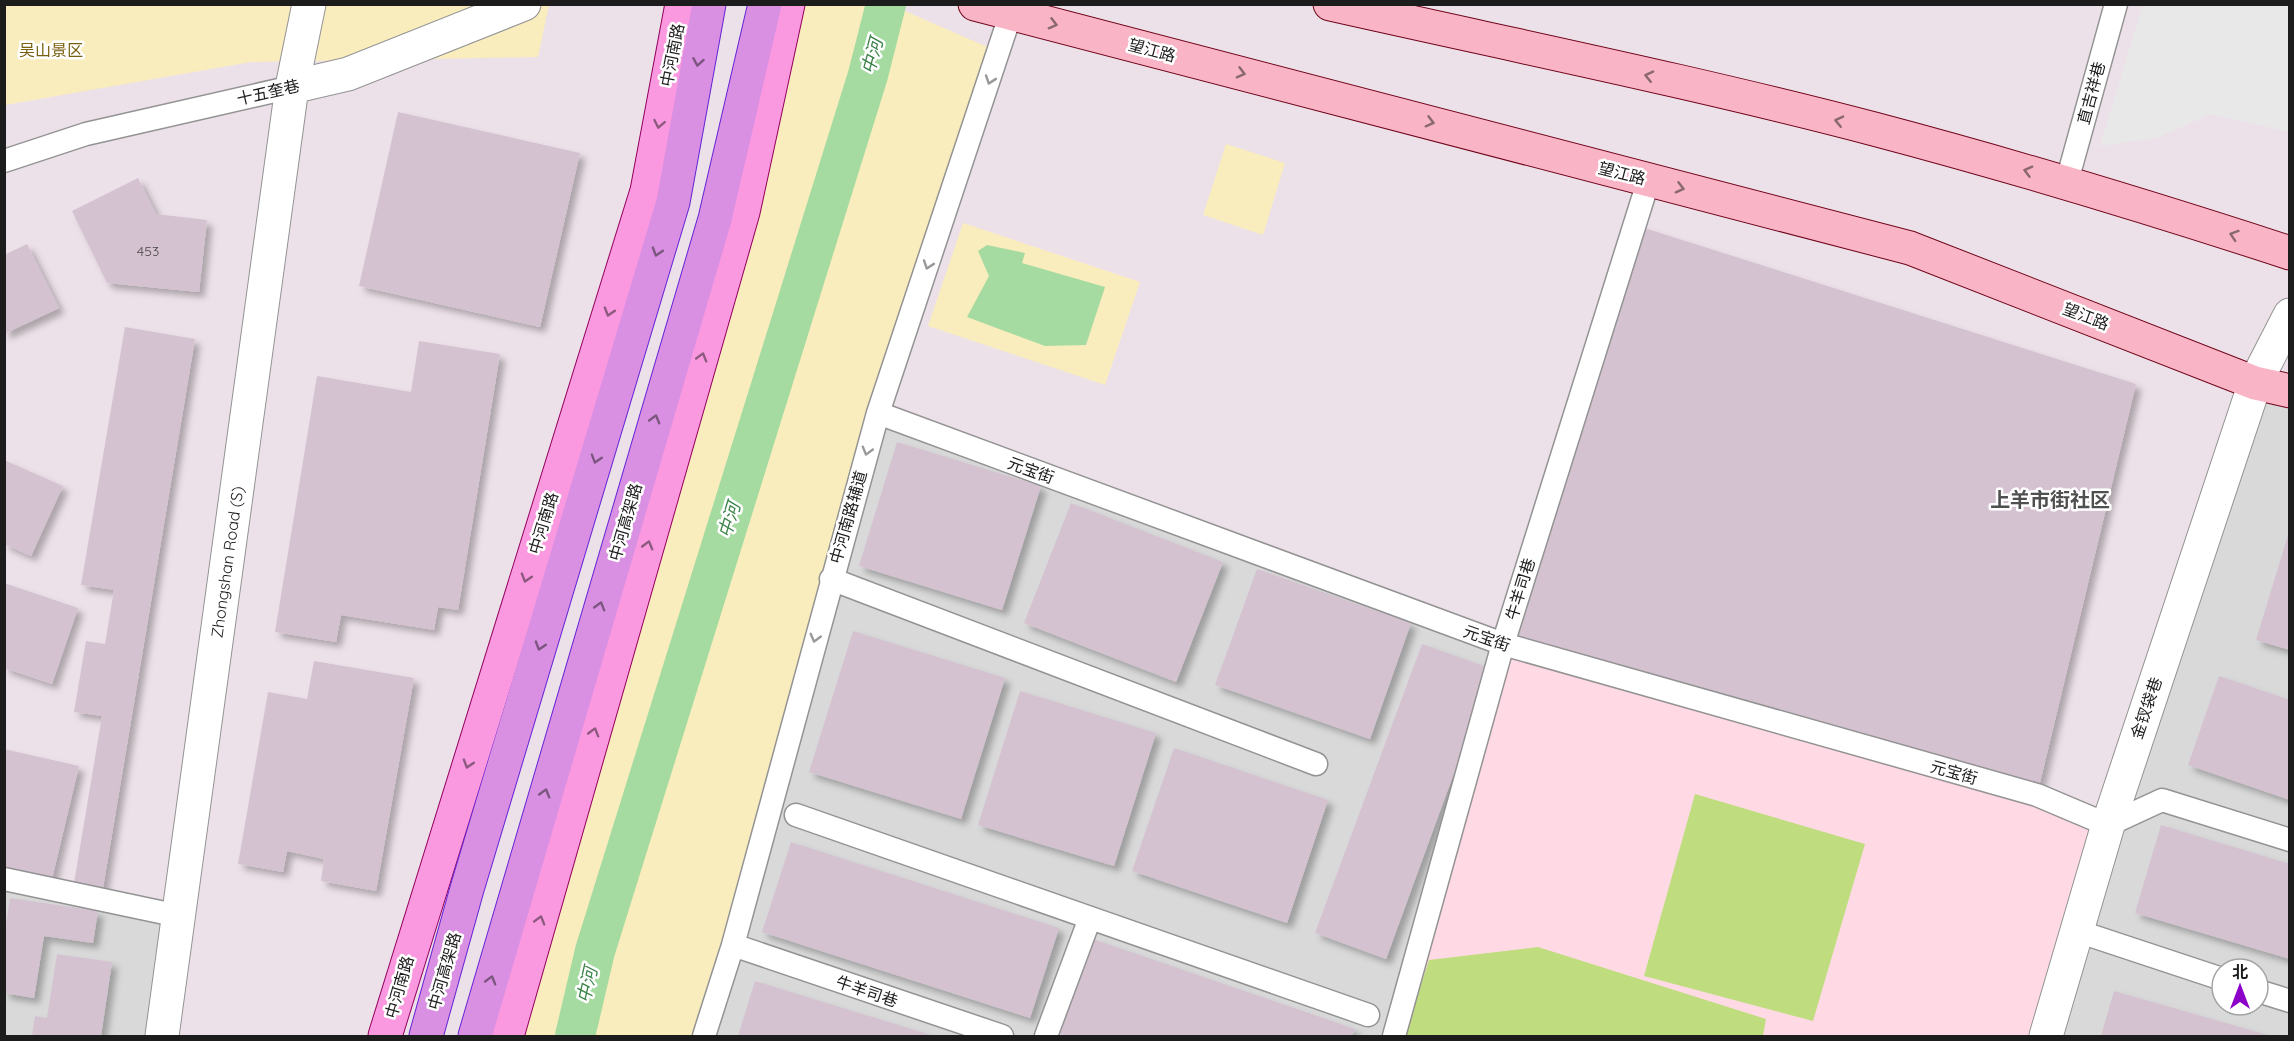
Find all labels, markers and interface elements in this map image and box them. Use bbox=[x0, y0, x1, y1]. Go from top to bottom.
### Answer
one-way arrow bbox=[1047, 16, 1057, 29]
street label: 中河南路 bbox=[656, 22, 688, 88]
water label: 中河 bbox=[856, 33, 889, 76]
street label: 望江路 bbox=[1126, 34, 1178, 66]
park label: 吴山景区 bbox=[19, 40, 83, 60]
one-way arrow bbox=[692, 57, 705, 67]
street label: 直吉祥巷 bbox=[2073, 59, 2109, 127]
one-way arrow bbox=[1235, 66, 1246, 78]
one-way arrow bbox=[1645, 70, 1655, 83]
one-way arrow bbox=[984, 74, 997, 85]
street label: 十五奎巷 bbox=[235, 75, 301, 109]
one-way arrow bbox=[1425, 115, 1435, 128]
one-way arrow bbox=[1834, 115, 1844, 128]
one-way arrow bbox=[654, 119, 666, 129]
street label: 望江路 bbox=[1596, 157, 1648, 189]
one-way arrow bbox=[2023, 166, 2033, 178]
one-way arrow bbox=[1674, 180, 1684, 193]
one-way arrow bbox=[2229, 230, 2240, 242]
house number: 453 bbox=[137, 242, 159, 260]
one-way arrow bbox=[652, 247, 664, 257]
one-way arrow bbox=[922, 259, 935, 270]
street label: 望江路 bbox=[2060, 298, 2112, 334]
one-way arrow bbox=[604, 306, 616, 317]
one-way arrow bbox=[694, 353, 707, 363]
one-way arrow bbox=[648, 414, 660, 425]
one-way arrow bbox=[862, 445, 874, 455]
street label: 元宝街 bbox=[1005, 452, 1057, 488]
one-way arrow bbox=[591, 453, 603, 464]
street label: 中河南路辅道 bbox=[825, 468, 871, 566]
street label: 中河高架路 bbox=[604, 481, 646, 563]
street label: Zhongshan Road (S) bbox=[206, 485, 248, 639]
district label: 上羊市街社区 bbox=[1990, 487, 2110, 512]
street label: 中河南路 bbox=[524, 489, 562, 557]
water label: 中河 bbox=[713, 497, 746, 541]
one-way arrow bbox=[641, 540, 653, 551]
street label: 牛羊司巷 bbox=[1501, 555, 1539, 623]
one-way arrow bbox=[521, 572, 533, 583]
one-way arrow bbox=[593, 601, 605, 612]
street label: 元宝街 bbox=[1461, 621, 1513, 655]
one-way arrow bbox=[810, 633, 822, 643]
one-way arrow bbox=[535, 640, 547, 651]
street label: 金钗袋巷 bbox=[2126, 674, 2166, 742]
one-way arrow bbox=[587, 727, 599, 738]
street label: 元宝街 bbox=[1928, 756, 1980, 788]
one-way arrow bbox=[463, 758, 475, 769]
one-way arrow bbox=[538, 788, 550, 799]
one-way arrow bbox=[533, 915, 545, 926]
street label: 中河高架路 bbox=[423, 930, 465, 1012]
street label: 中河南路 bbox=[381, 953, 417, 1021]
north arrow bbox=[2210, 957, 2270, 1017]
water label: 中河 bbox=[572, 962, 603, 1005]
text: 北 bbox=[2232, 962, 2248, 982]
street label: 牛羊司巷 bbox=[833, 971, 901, 1011]
one-way arrow bbox=[483, 975, 496, 985]

